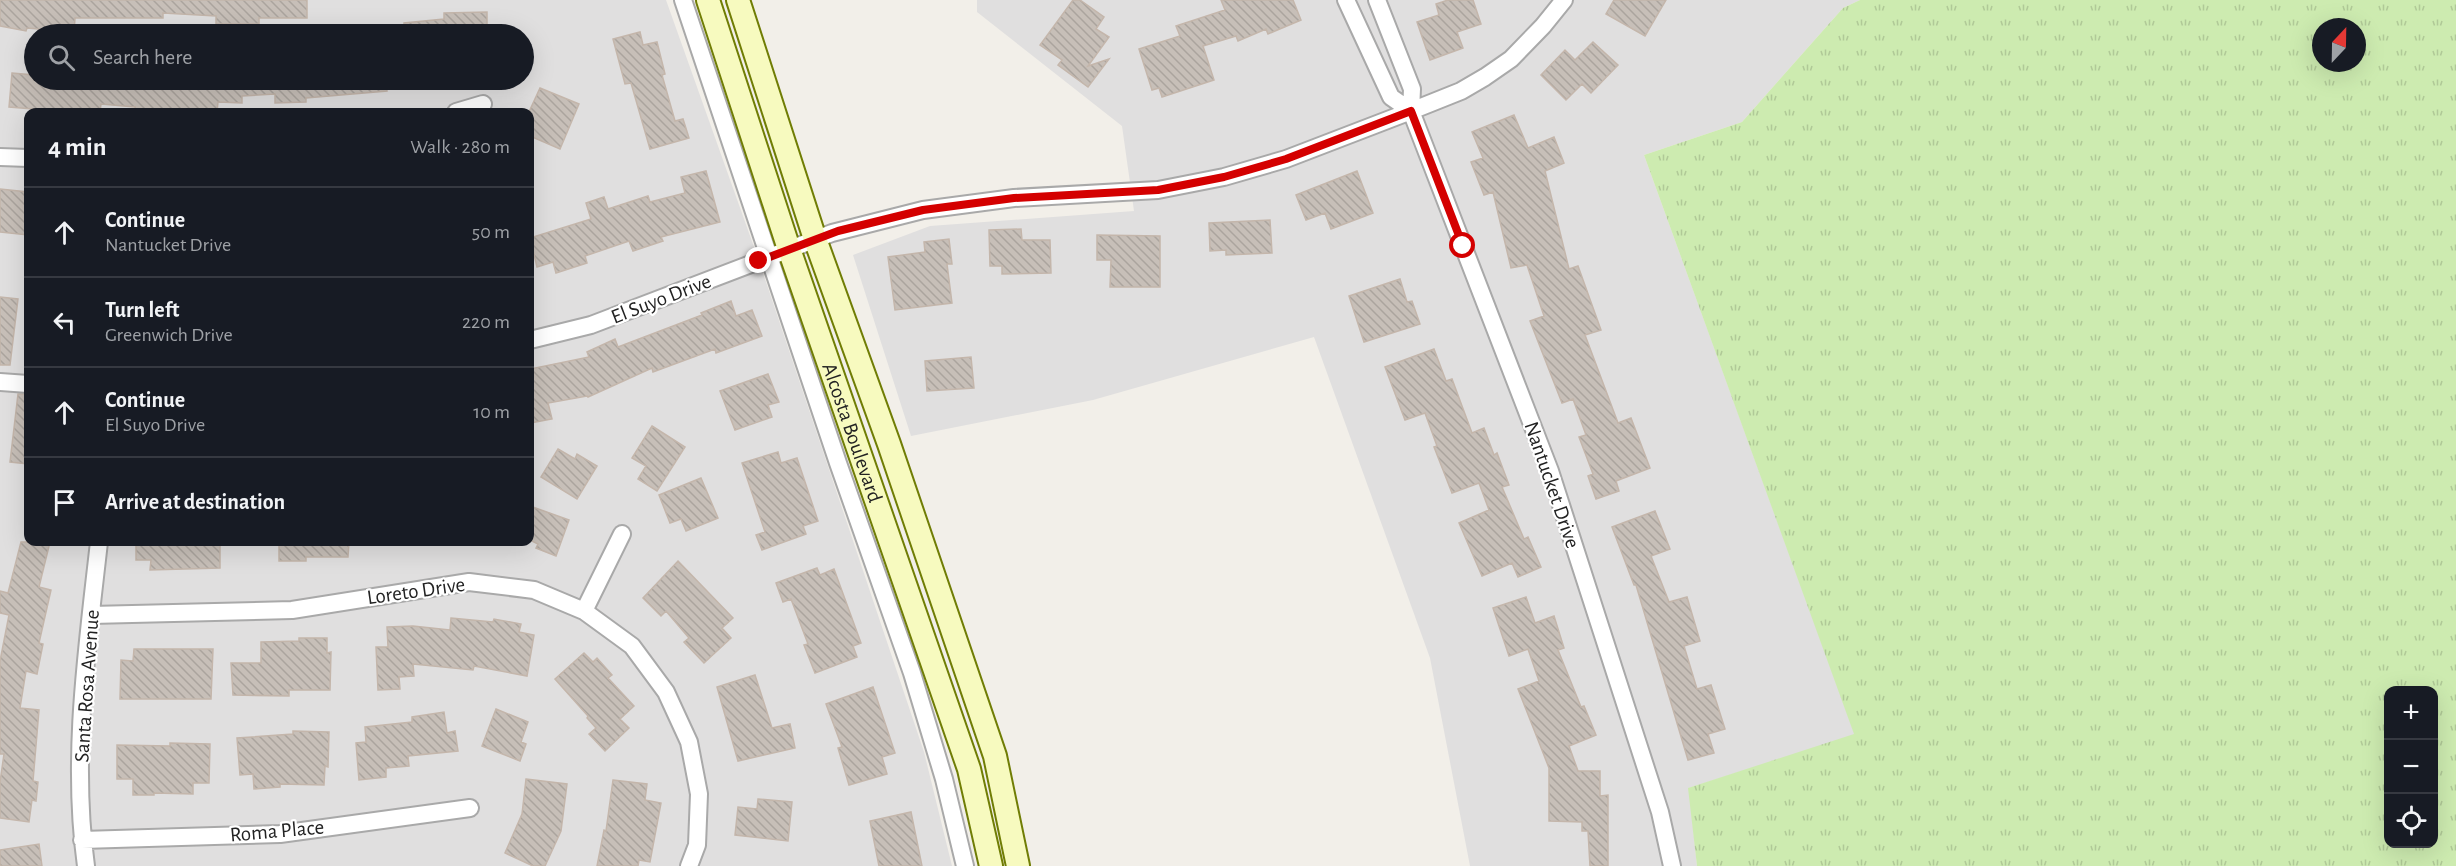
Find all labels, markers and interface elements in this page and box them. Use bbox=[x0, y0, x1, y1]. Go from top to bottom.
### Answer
north arrow bbox=[2312, 18, 2366, 72]
search box bbox=[24, 24, 534, 90]
icon: search bbox=[45, 41, 78, 74]
text: Search here bbox=[93, 46, 192, 68]
text: 4 min bbox=[48, 134, 107, 160]
text: Walk · 280 m bbox=[410, 137, 510, 157]
text: Continue bbox=[105, 209, 185, 231]
icon: ahead bbox=[48, 216, 81, 249]
text: 50 m bbox=[472, 222, 510, 242]
route start bbox=[1449, 232, 1475, 258]
text: Nantucket Drive bbox=[105, 235, 231, 255]
route end bbox=[745, 247, 771, 273]
street label: El Suyo Drive bbox=[608, 270, 714, 328]
text: Turn left bbox=[105, 299, 179, 321]
icon: left bbox=[48, 306, 81, 339]
text: 220 m bbox=[462, 312, 510, 332]
text: Greenwich Drive bbox=[105, 325, 233, 345]
street label: Alcosta Boulevard bbox=[819, 360, 886, 505]
text: Continue bbox=[105, 389, 185, 411]
icon: ahead bbox=[48, 396, 81, 429]
text: 10 m bbox=[473, 402, 510, 422]
text: El Suyo Drive bbox=[105, 415, 205, 435]
street label: Nantucket Drive bbox=[1521, 419, 1583, 551]
icon: arrive bbox=[48, 486, 81, 519]
text: Arrive at destination bbox=[105, 491, 285, 513]
street label: Loreto Drive bbox=[366, 574, 466, 608]
street label: Santa Rosa Avenue bbox=[71, 609, 103, 763]
map controls bbox=[2384, 686, 2438, 848]
button: + bbox=[2384, 686, 2438, 740]
button: − bbox=[2384, 740, 2438, 794]
button: locate bbox=[2384, 794, 2438, 848]
street label: Roma Place bbox=[229, 816, 325, 846]

